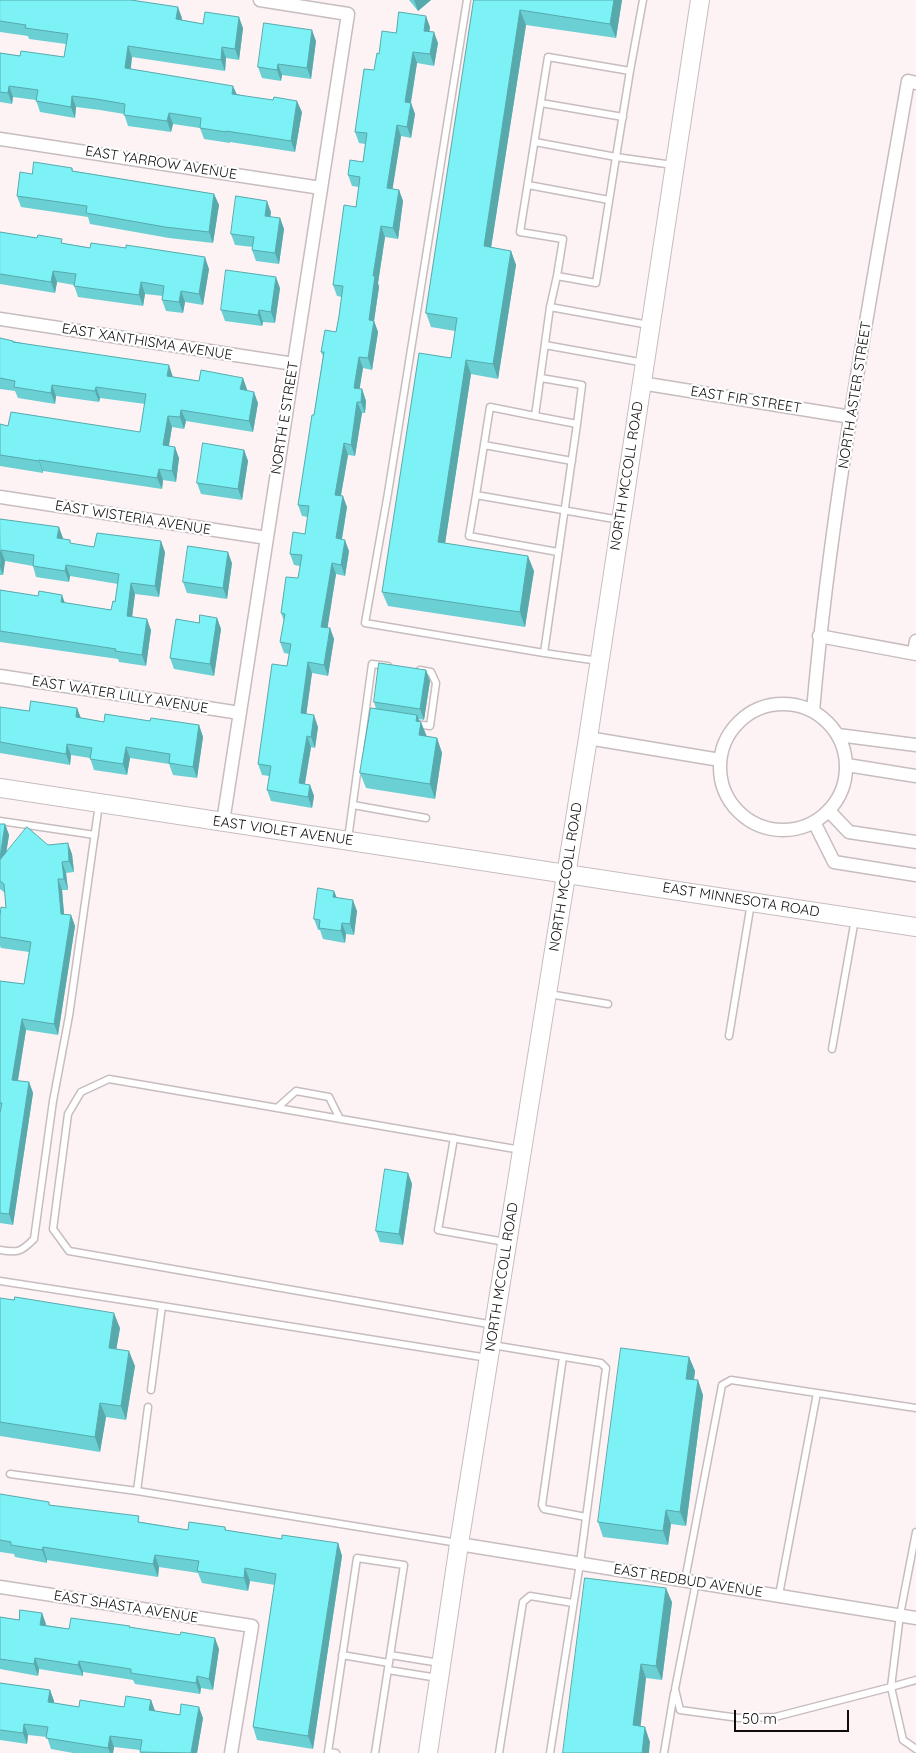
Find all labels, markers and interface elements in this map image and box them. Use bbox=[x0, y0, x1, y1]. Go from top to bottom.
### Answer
street label: EAST YARROW AVENUE bbox=[84, 143, 238, 183]
street label: EAST XANTHISMA AVENUE bbox=[61, 320, 233, 364]
street label: NORTH ASTER STREET bbox=[835, 320, 875, 470]
street label: NORTH E STREET bbox=[268, 360, 302, 476]
street label: EAST FIR STREET bbox=[689, 383, 803, 417]
street label: NORTH MCCOLL ROAD bbox=[607, 400, 647, 552]
street label: EAST WISTERIA AVENUE bbox=[54, 497, 212, 539]
street label: EAST WATER LILLY AVENUE bbox=[31, 673, 209, 717]
street label: NORTH MCCOLL ROAD bbox=[546, 801, 586, 953]
street label: EAST VIOLET AVENUE bbox=[212, 813, 354, 849]
street label: EAST MINNESOTA ROAD bbox=[661, 879, 821, 921]
street label: NORTH MCCOLL ROAD bbox=[482, 1201, 522, 1353]
street label: EAST REDBUD AVENUE bbox=[612, 1561, 764, 1601]
street label: EAST SHASTA AVENUE bbox=[53, 1587, 199, 1627]
scale bar bbox=[736, 1700, 851, 1732]
text: 50 m bbox=[742, 1709, 777, 1728]

